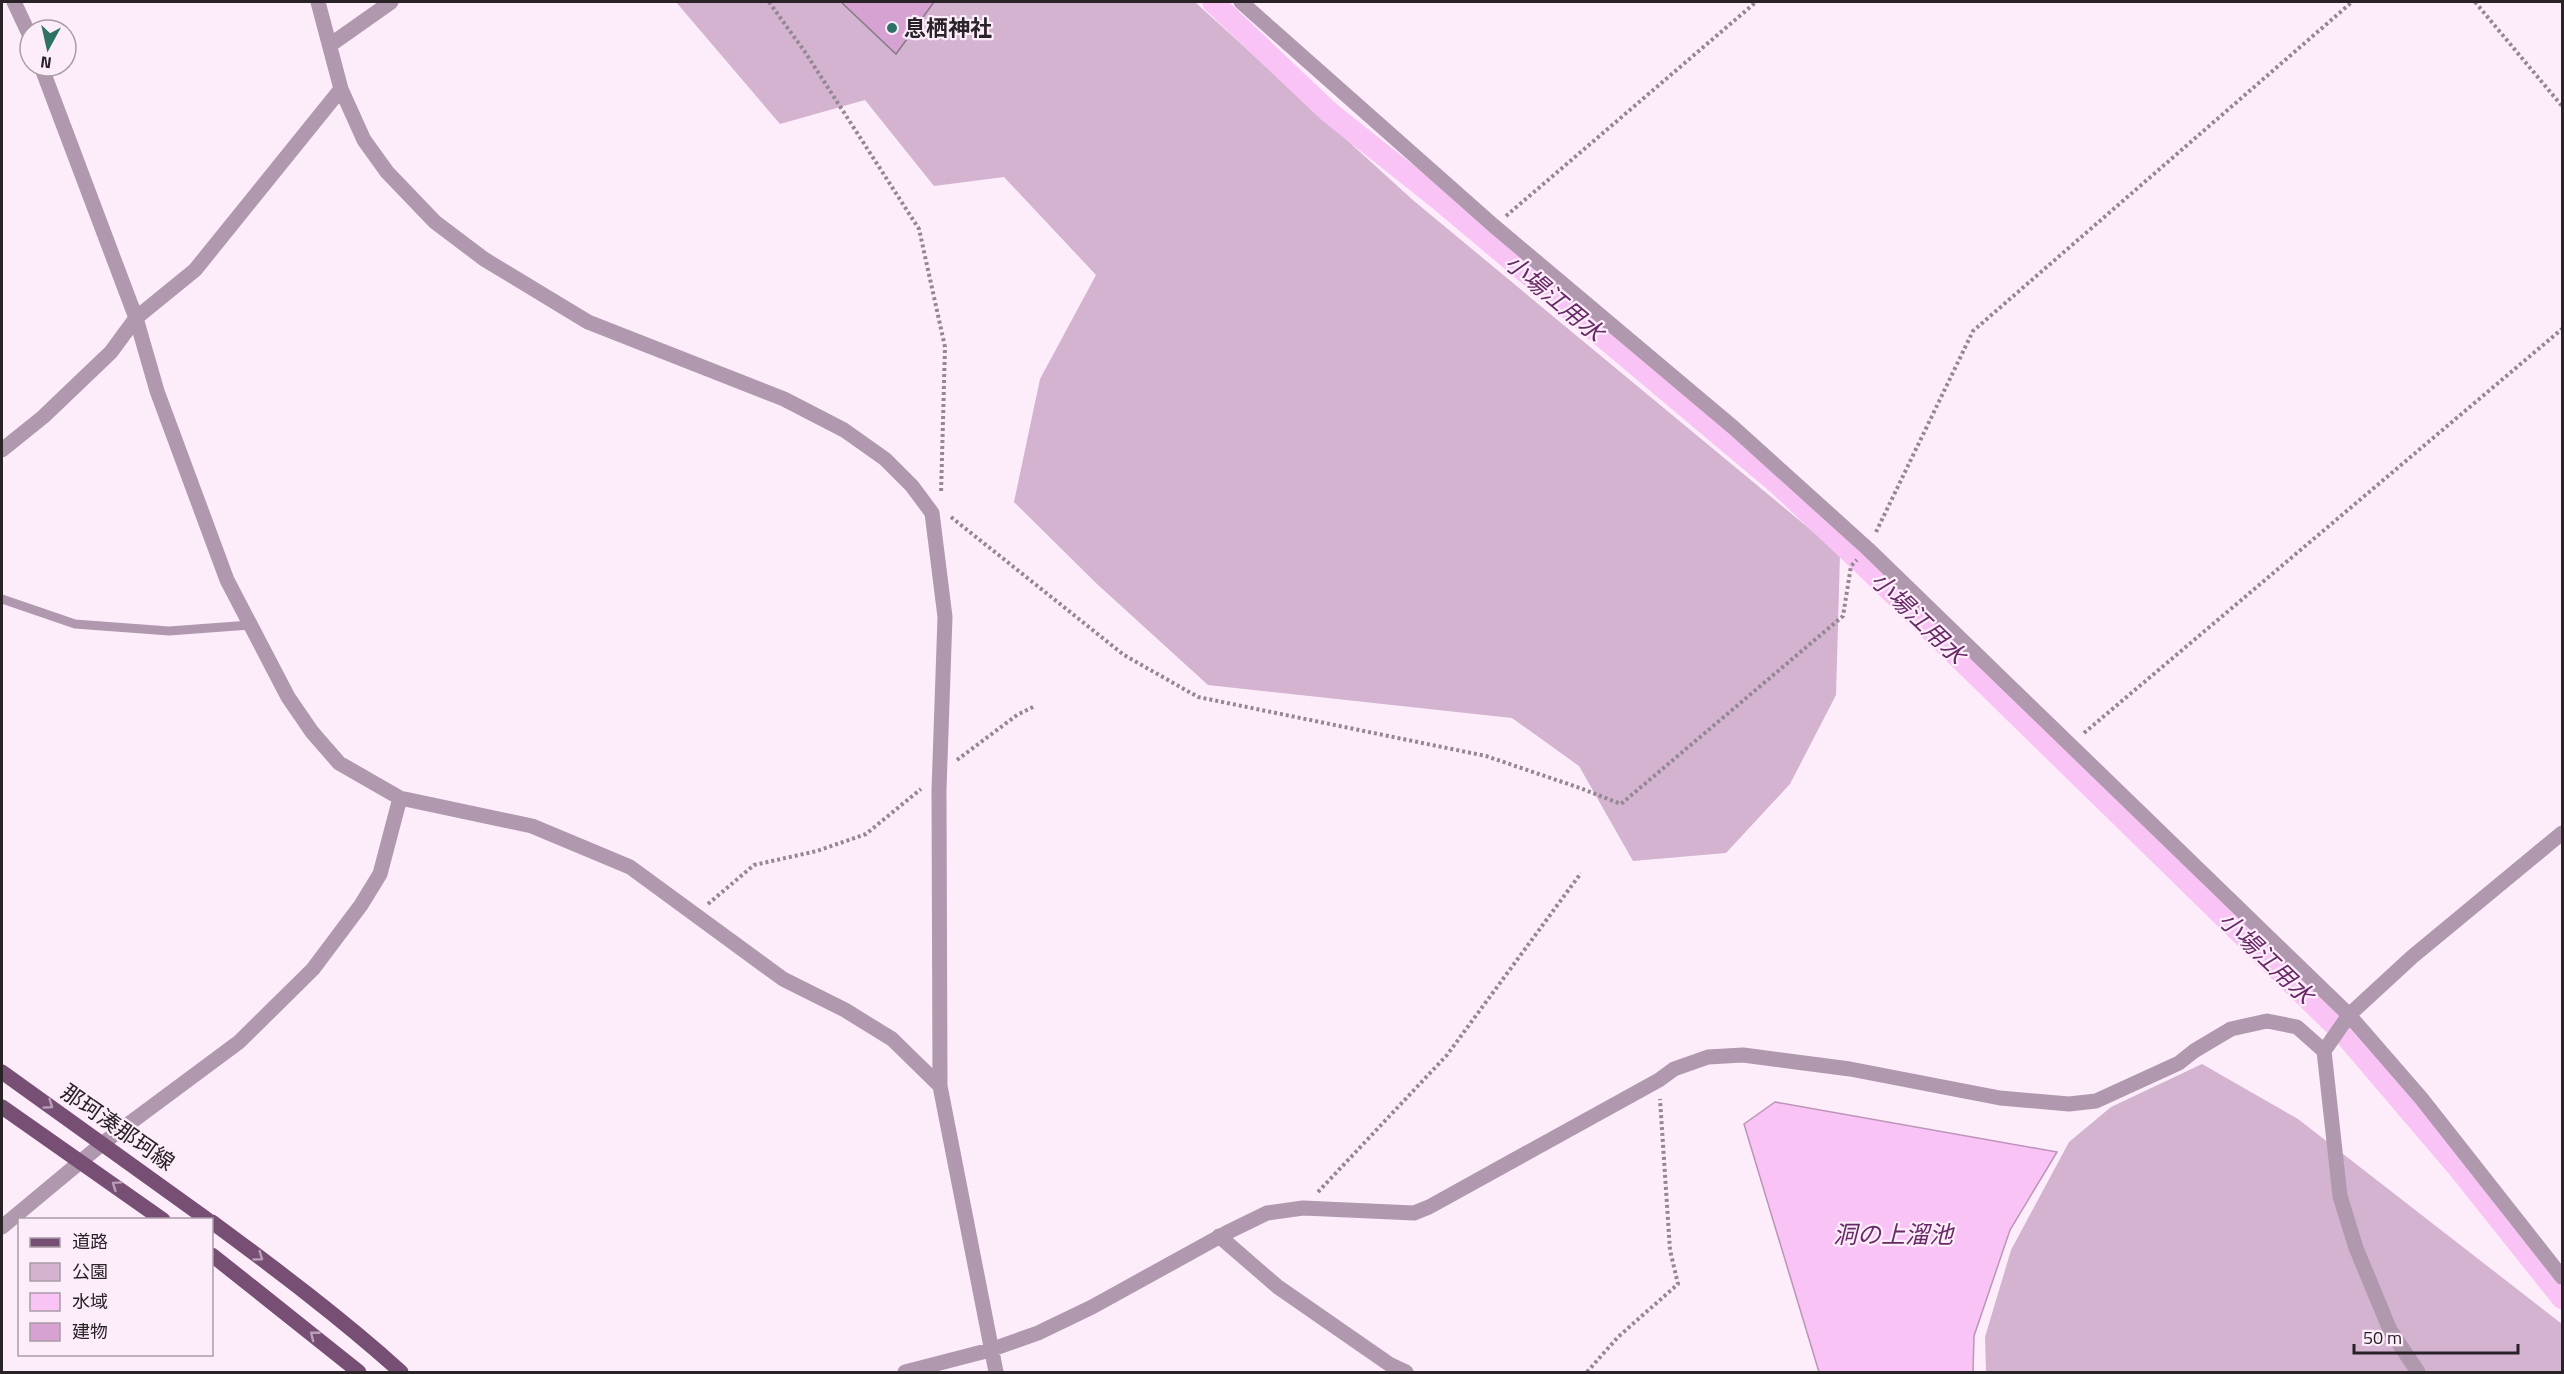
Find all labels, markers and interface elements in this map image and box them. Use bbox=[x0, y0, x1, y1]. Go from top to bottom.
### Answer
place label: 息栖神社 bbox=[904, 11, 992, 45]
north arrow bbox=[18, 18, 78, 78]
marker: 息栖神社 bbox=[885, 21, 899, 35]
text: N bbox=[39, 50, 53, 76]
water label: 小場江用水 bbox=[1497, 245, 1614, 352]
water label: 小場江用水 bbox=[1863, 563, 1977, 674]
water label: 小場江用水 bbox=[2211, 903, 2325, 1014]
street label: 那珂湊那珂線 bbox=[54, 1075, 182, 1179]
one-way arrow bbox=[43, 1098, 54, 1109]
one-way arrow bbox=[112, 1181, 123, 1192]
water label: 洞の上溜池 bbox=[1833, 1216, 1955, 1252]
legend bbox=[18, 1218, 213, 1356]
text: 道路 bbox=[72, 1228, 108, 1255]
one-way arrow bbox=[252, 1249, 263, 1260]
text: 公園 bbox=[72, 1258, 108, 1285]
text: 水域 bbox=[72, 1288, 108, 1315]
scale bar bbox=[2354, 1317, 2518, 1355]
text: 建物 bbox=[72, 1318, 108, 1345]
text: 50 m bbox=[2363, 1324, 2402, 1351]
one-way arrow bbox=[310, 1331, 321, 1342]

